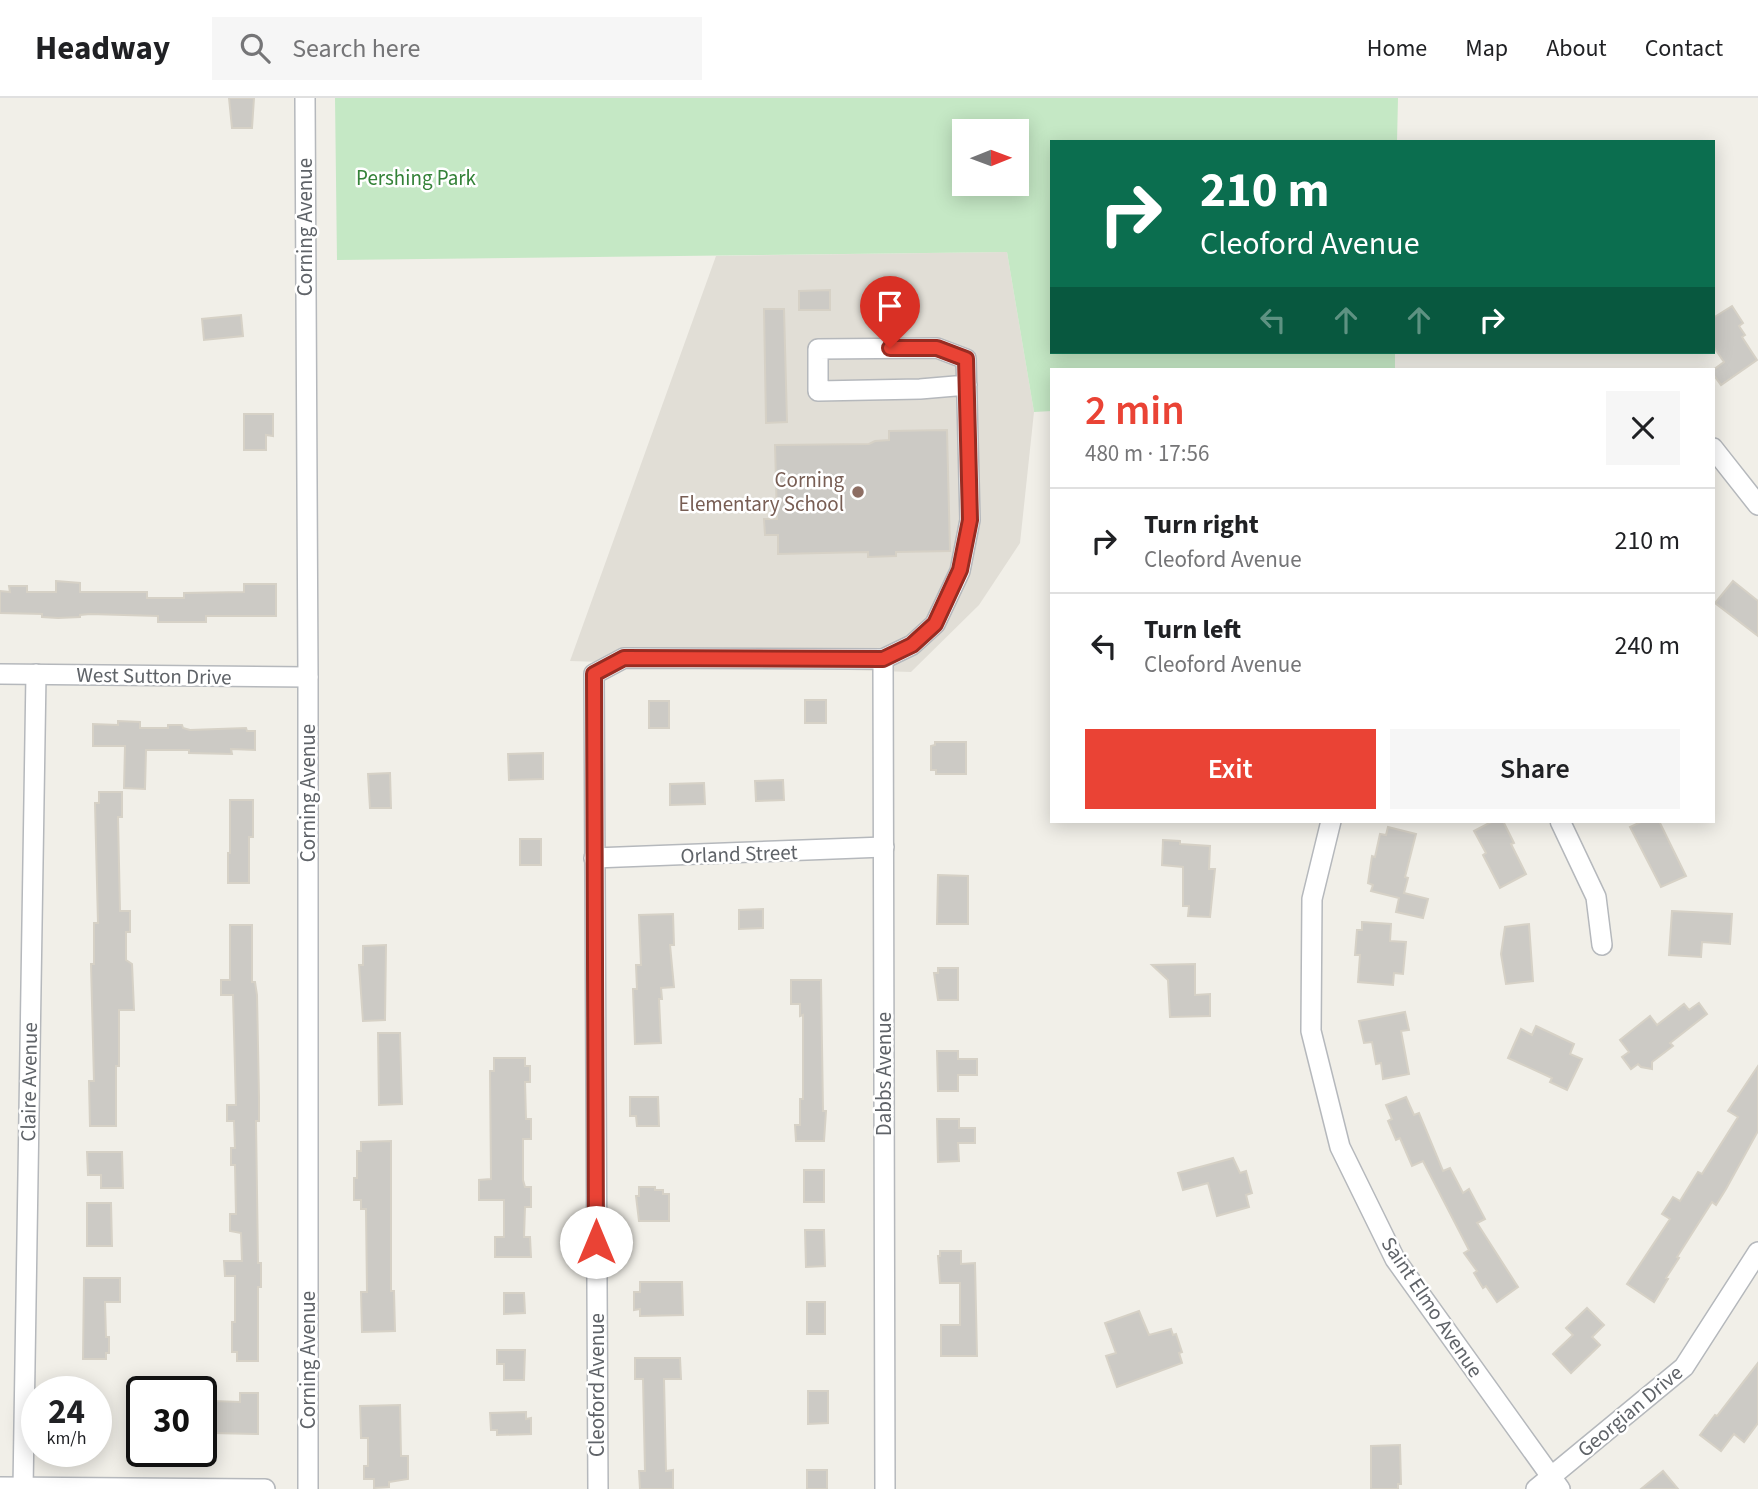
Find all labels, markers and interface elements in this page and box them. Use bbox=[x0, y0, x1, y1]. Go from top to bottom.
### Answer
search box bbox=[212, 17, 702, 80]
text: Headway bbox=[35, 25, 170, 72]
icon: search bbox=[236, 29, 274, 67]
text: Search here bbox=[292, 30, 420, 67]
text: Home bbox=[1367, 31, 1427, 66]
text: Map bbox=[1465, 31, 1508, 66]
text: About bbox=[1546, 31, 1607, 66]
text: Contact bbox=[1645, 31, 1723, 66]
north arrow bbox=[952, 119, 1029, 196]
map controls bbox=[952, 119, 1029, 196]
text: 210 m bbox=[1200, 156, 1329, 226]
street label: Corning Avenue bbox=[290, 158, 320, 296]
park label: Pershing Park bbox=[356, 163, 477, 193]
icon: right bbox=[1085, 168, 1176, 259]
text: Cleoford Avenue bbox=[1200, 221, 1420, 267]
pin bbox=[860, 276, 920, 348]
icon: arrive bbox=[871, 287, 909, 325]
icon: left bbox=[1254, 301, 1292, 339]
icon: ahead bbox=[1327, 301, 1365, 339]
icon: ahead bbox=[1400, 301, 1438, 339]
icon: right bbox=[1473, 301, 1511, 339]
text: 2 min bbox=[1085, 381, 1185, 441]
button: close bbox=[1606, 391, 1680, 465]
text: 480 m · 17:56 bbox=[1085, 437, 1209, 470]
place label: Corning Elementary School bbox=[678, 465, 844, 519]
marker: Corning Elementary School bbox=[850, 484, 866, 500]
text: Turn right bbox=[1144, 506, 1259, 543]
icon: right bbox=[1085, 522, 1123, 560]
text: 210 m bbox=[1614, 522, 1680, 559]
text: Cleoford Avenue bbox=[1144, 543, 1302, 576]
text: Turn left bbox=[1144, 611, 1241, 648]
icon: left bbox=[1085, 627, 1123, 665]
text: 240 m bbox=[1614, 627, 1680, 664]
text: Cleoford Avenue bbox=[1144, 648, 1302, 681]
street label: West Sutton Drive bbox=[76, 660, 232, 692]
street label: Corning Avenue bbox=[293, 724, 323, 862]
button: Exit bbox=[1085, 729, 1376, 809]
button: Share bbox=[1390, 729, 1680, 809]
street label: Orland Street bbox=[680, 837, 798, 871]
street label: Dabbs Avenue bbox=[869, 1012, 899, 1136]
street label: Claire Avenue bbox=[13, 1022, 45, 1142]
position arrow bbox=[559, 1205, 633, 1279]
street label: Saint Elmo Avenue bbox=[1374, 1231, 1490, 1383]
street label: Corning Avenue bbox=[293, 1291, 323, 1429]
street label: Cleoford Avenue bbox=[582, 1313, 612, 1457]
street label: Georgian Drive bbox=[1571, 1358, 1689, 1464]
speed limit sign: 30 bbox=[126, 1376, 217, 1467]
text: 24 bbox=[48, 1387, 85, 1437]
text: km/h bbox=[47, 1426, 86, 1451]

